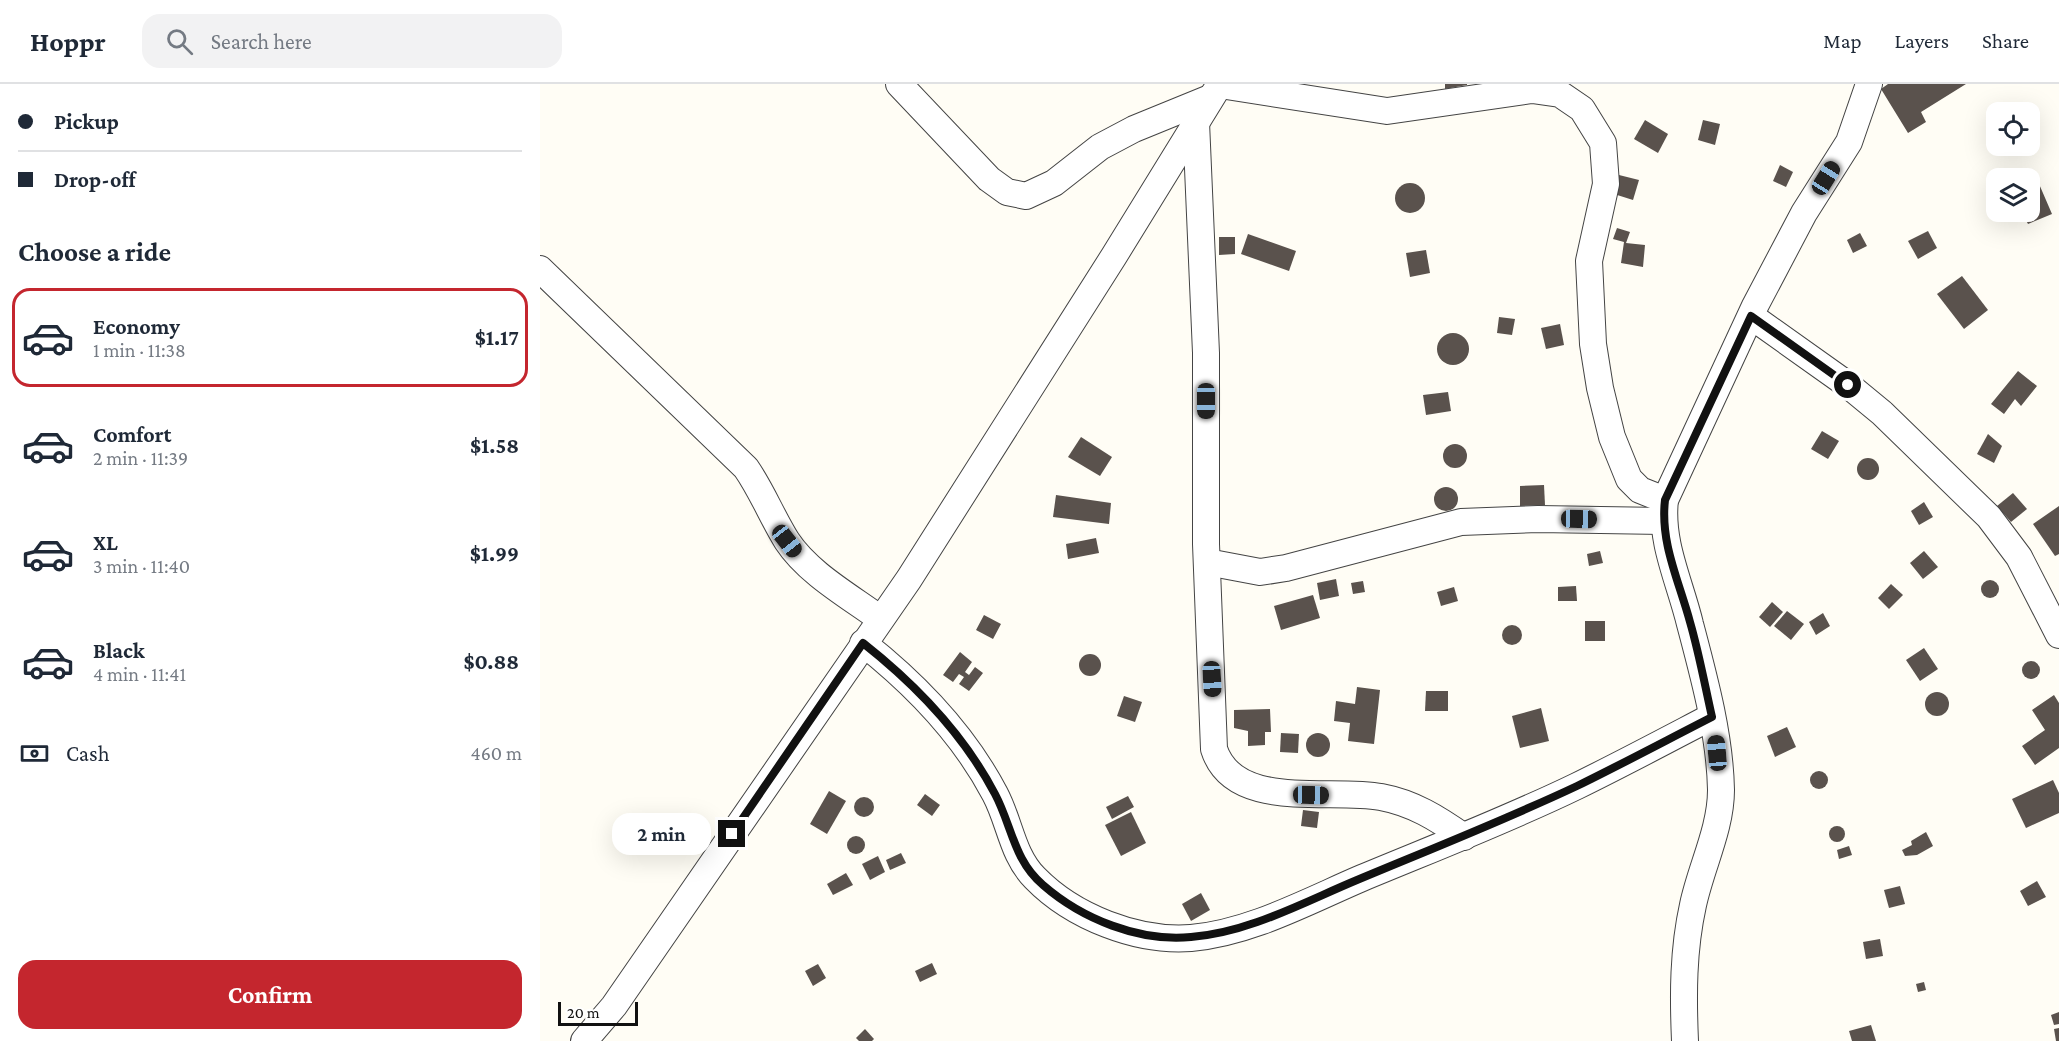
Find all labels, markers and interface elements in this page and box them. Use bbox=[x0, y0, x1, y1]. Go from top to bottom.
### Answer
search box bbox=[142, 14, 562, 68]
icon: search bbox=[163, 25, 196, 58]
text: Hoppr bbox=[30, 26, 106, 57]
text: Search here bbox=[211, 29, 312, 54]
text: Map bbox=[1823, 29, 1862, 53]
text: Layers bbox=[1895, 29, 1949, 53]
text: Share bbox=[1982, 29, 2029, 53]
map controls bbox=[1986, 102, 2040, 222]
button: locate bbox=[1986, 102, 2040, 156]
text: Pickup bbox=[54, 109, 119, 134]
car bbox=[1809, 158, 1843, 198]
text: Drop-off bbox=[54, 167, 136, 192]
button: layers bbox=[1986, 168, 2040, 222]
text: Choose a ride bbox=[18, 237, 171, 267]
icon: car bbox=[21, 311, 75, 365]
text: Economy bbox=[93, 314, 180, 339]
text: $1.17 bbox=[475, 325, 519, 350]
text: 1 min · 11:38 bbox=[93, 339, 186, 361]
route start bbox=[1834, 371, 1861, 398]
car bbox=[1197, 383, 1215, 419]
icon: car bbox=[21, 419, 75, 473]
text: Comfort bbox=[93, 422, 171, 447]
text: $1.58 bbox=[470, 433, 519, 458]
text: 2 min · 11:39 bbox=[93, 447, 188, 469]
car bbox=[1561, 510, 1597, 528]
car bbox=[769, 521, 805, 561]
icon: car bbox=[21, 527, 75, 581]
text: XL bbox=[93, 530, 118, 555]
text: $1.99 bbox=[470, 541, 519, 566]
text: 3 min · 11:40 bbox=[93, 555, 190, 577]
icon: car bbox=[21, 635, 75, 689]
text: Black bbox=[93, 638, 145, 663]
text: $0.88 bbox=[463, 649, 519, 674]
car bbox=[1202, 661, 1222, 697]
text: 4 min · 11:41 bbox=[93, 663, 186, 685]
car bbox=[1706, 734, 1728, 772]
icon: cash bbox=[18, 737, 51, 770]
text: Cash bbox=[66, 741, 110, 766]
text: 460 m bbox=[470, 742, 522, 764]
car bbox=[1293, 786, 1329, 804]
callout: 2 min bbox=[612, 813, 711, 855]
route end bbox=[718, 820, 745, 847]
text: 2 min bbox=[637, 823, 686, 845]
button: Confirm bbox=[18, 960, 522, 1029]
scale bar bbox=[558, 999, 638, 1026]
text: 20 m bbox=[567, 1004, 600, 1021]

